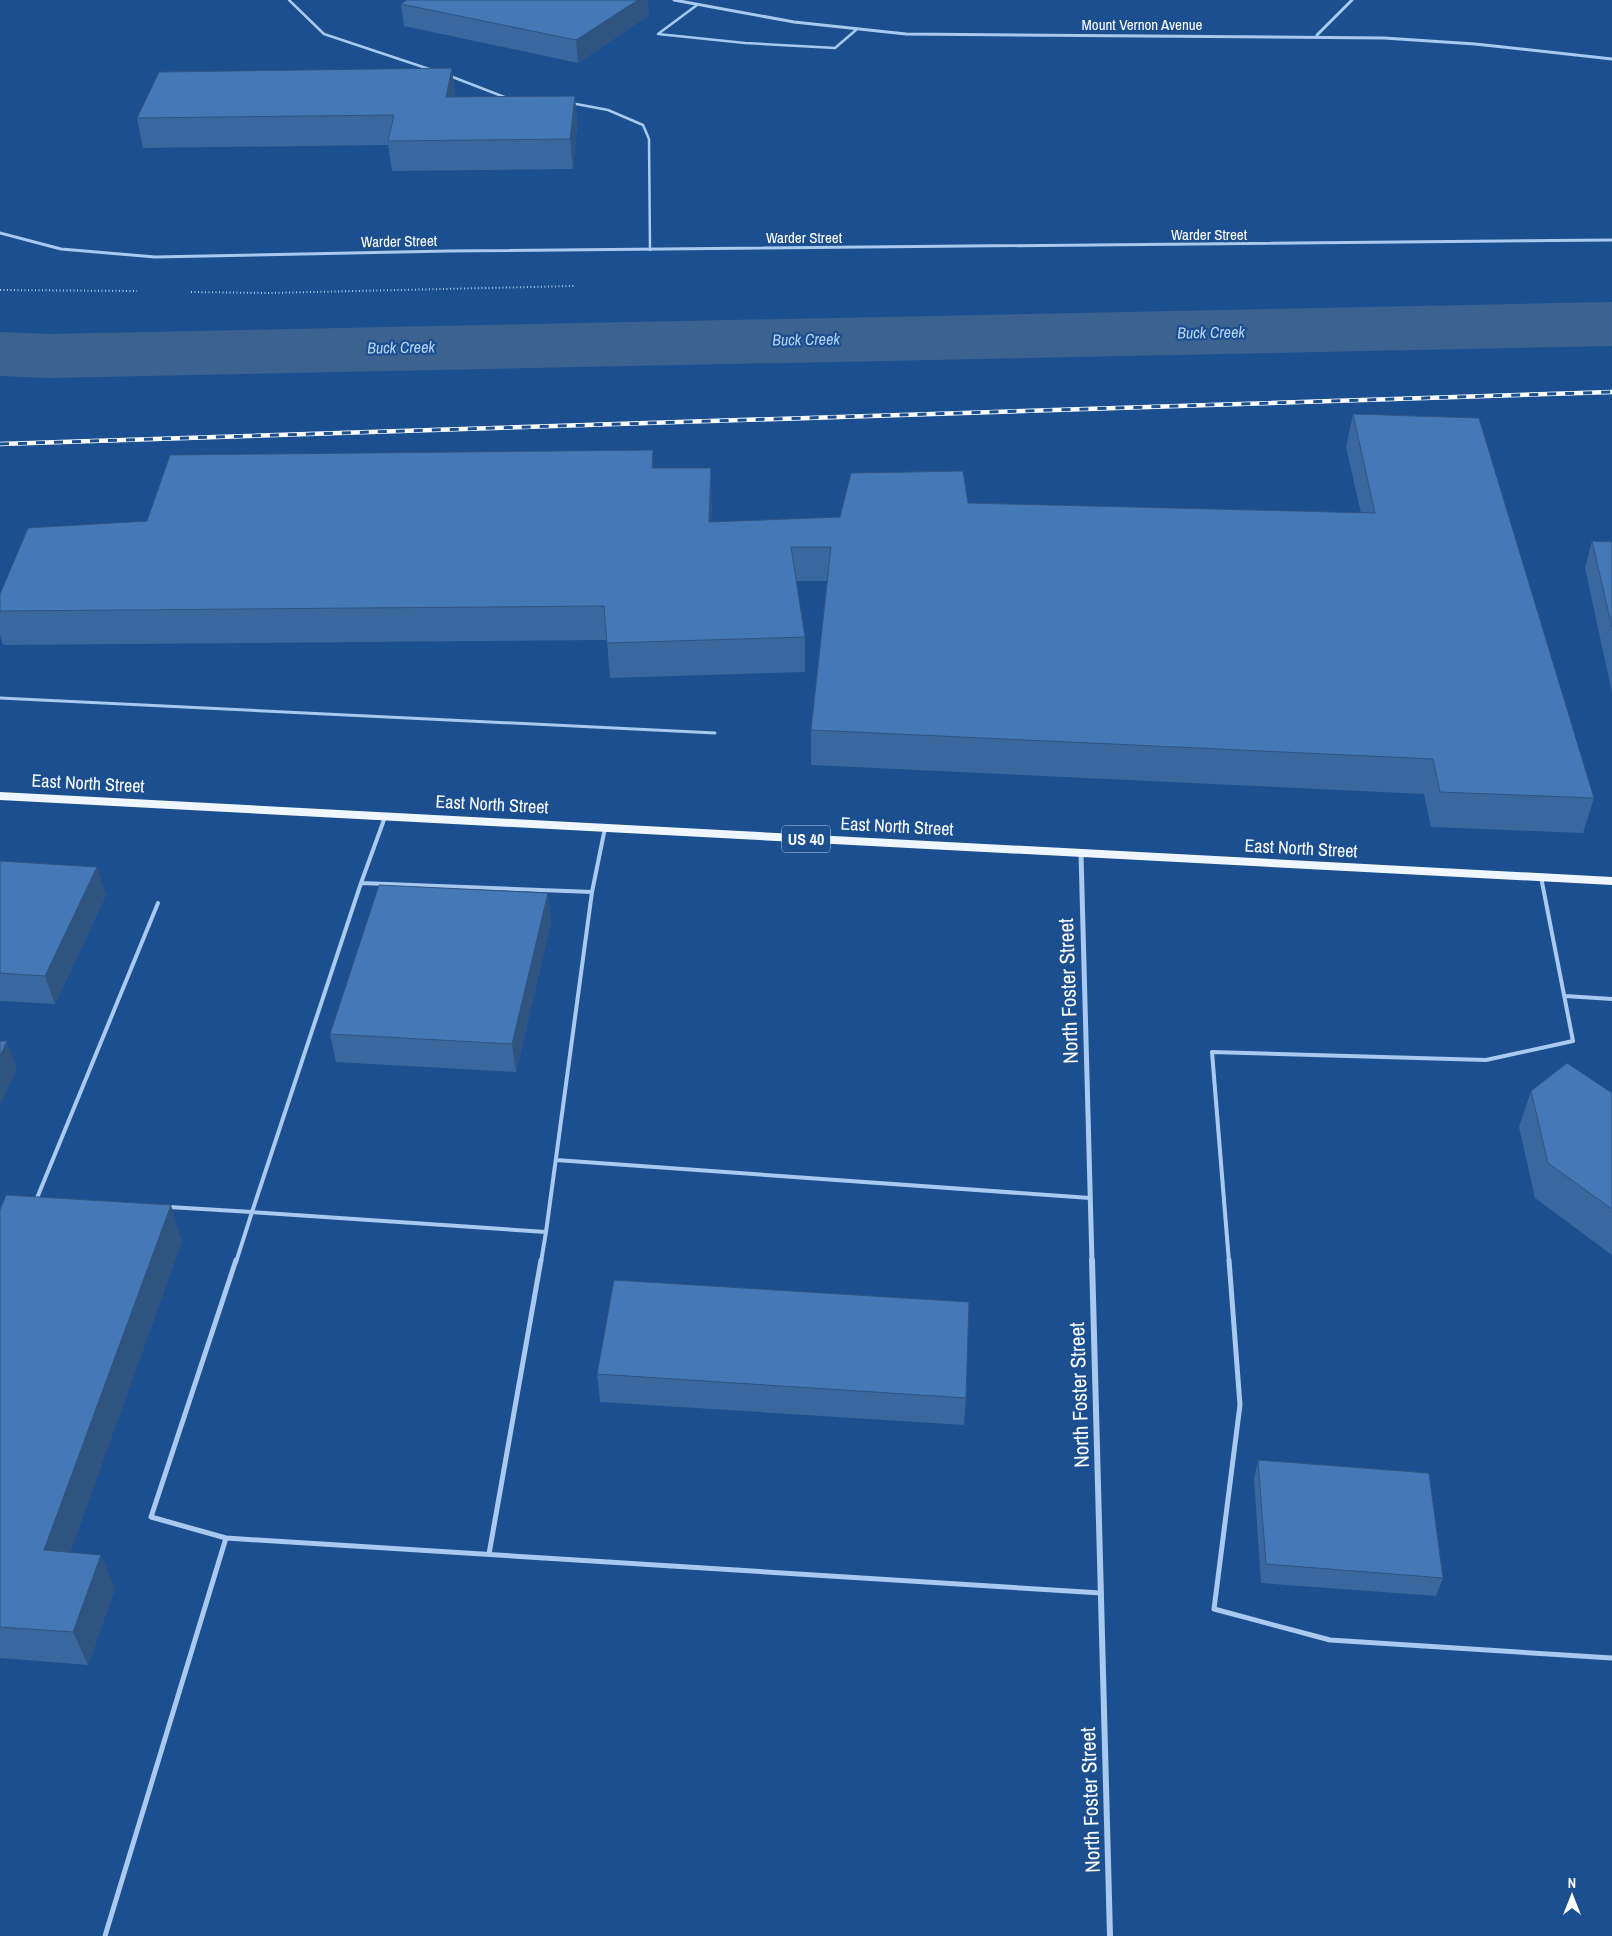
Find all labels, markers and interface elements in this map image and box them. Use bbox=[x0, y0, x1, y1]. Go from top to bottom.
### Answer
street label: Mount Vernon Avenue bbox=[1082, 14, 1203, 35]
street label: Warder Street bbox=[1171, 224, 1248, 245]
street label: Warder Street bbox=[766, 227, 843, 248]
street label: Warder Street bbox=[361, 230, 438, 252]
water label: Buck Creek bbox=[1177, 320, 1246, 344]
water label: Buck Creek bbox=[772, 327, 841, 351]
water label: Buck Creek bbox=[367, 335, 436, 359]
street label: East North Street bbox=[31, 768, 145, 798]
street label: East North Street bbox=[435, 789, 549, 819]
street label: East North Street bbox=[840, 811, 954, 841]
road number: US 40 bbox=[782, 826, 830, 852]
street label: East North Street bbox=[1244, 833, 1358, 863]
street label: North Foster Street bbox=[1051, 918, 1085, 1064]
street label: North Foster Street bbox=[1062, 1322, 1096, 1468]
street label: North Foster Street bbox=[1073, 1727, 1107, 1873]
north arrow bbox=[1547, 1871, 1597, 1921]
text: N bbox=[1568, 1874, 1576, 1892]

